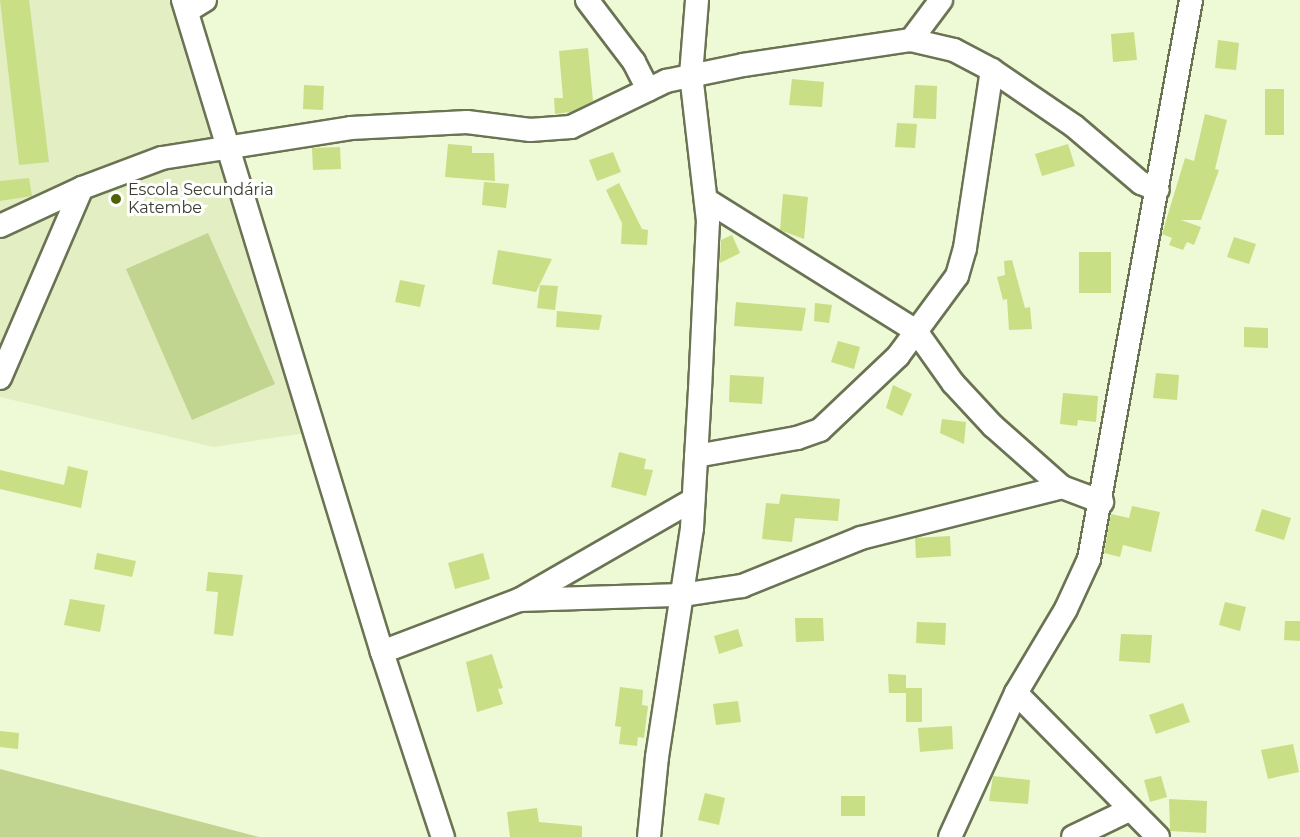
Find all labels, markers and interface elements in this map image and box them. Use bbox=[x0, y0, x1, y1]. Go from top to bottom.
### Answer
place label: Escola Secundária Katembe bbox=[128, 180, 274, 218]
marker: Escola Secundária Katembe bbox=[109, 192, 123, 206]

